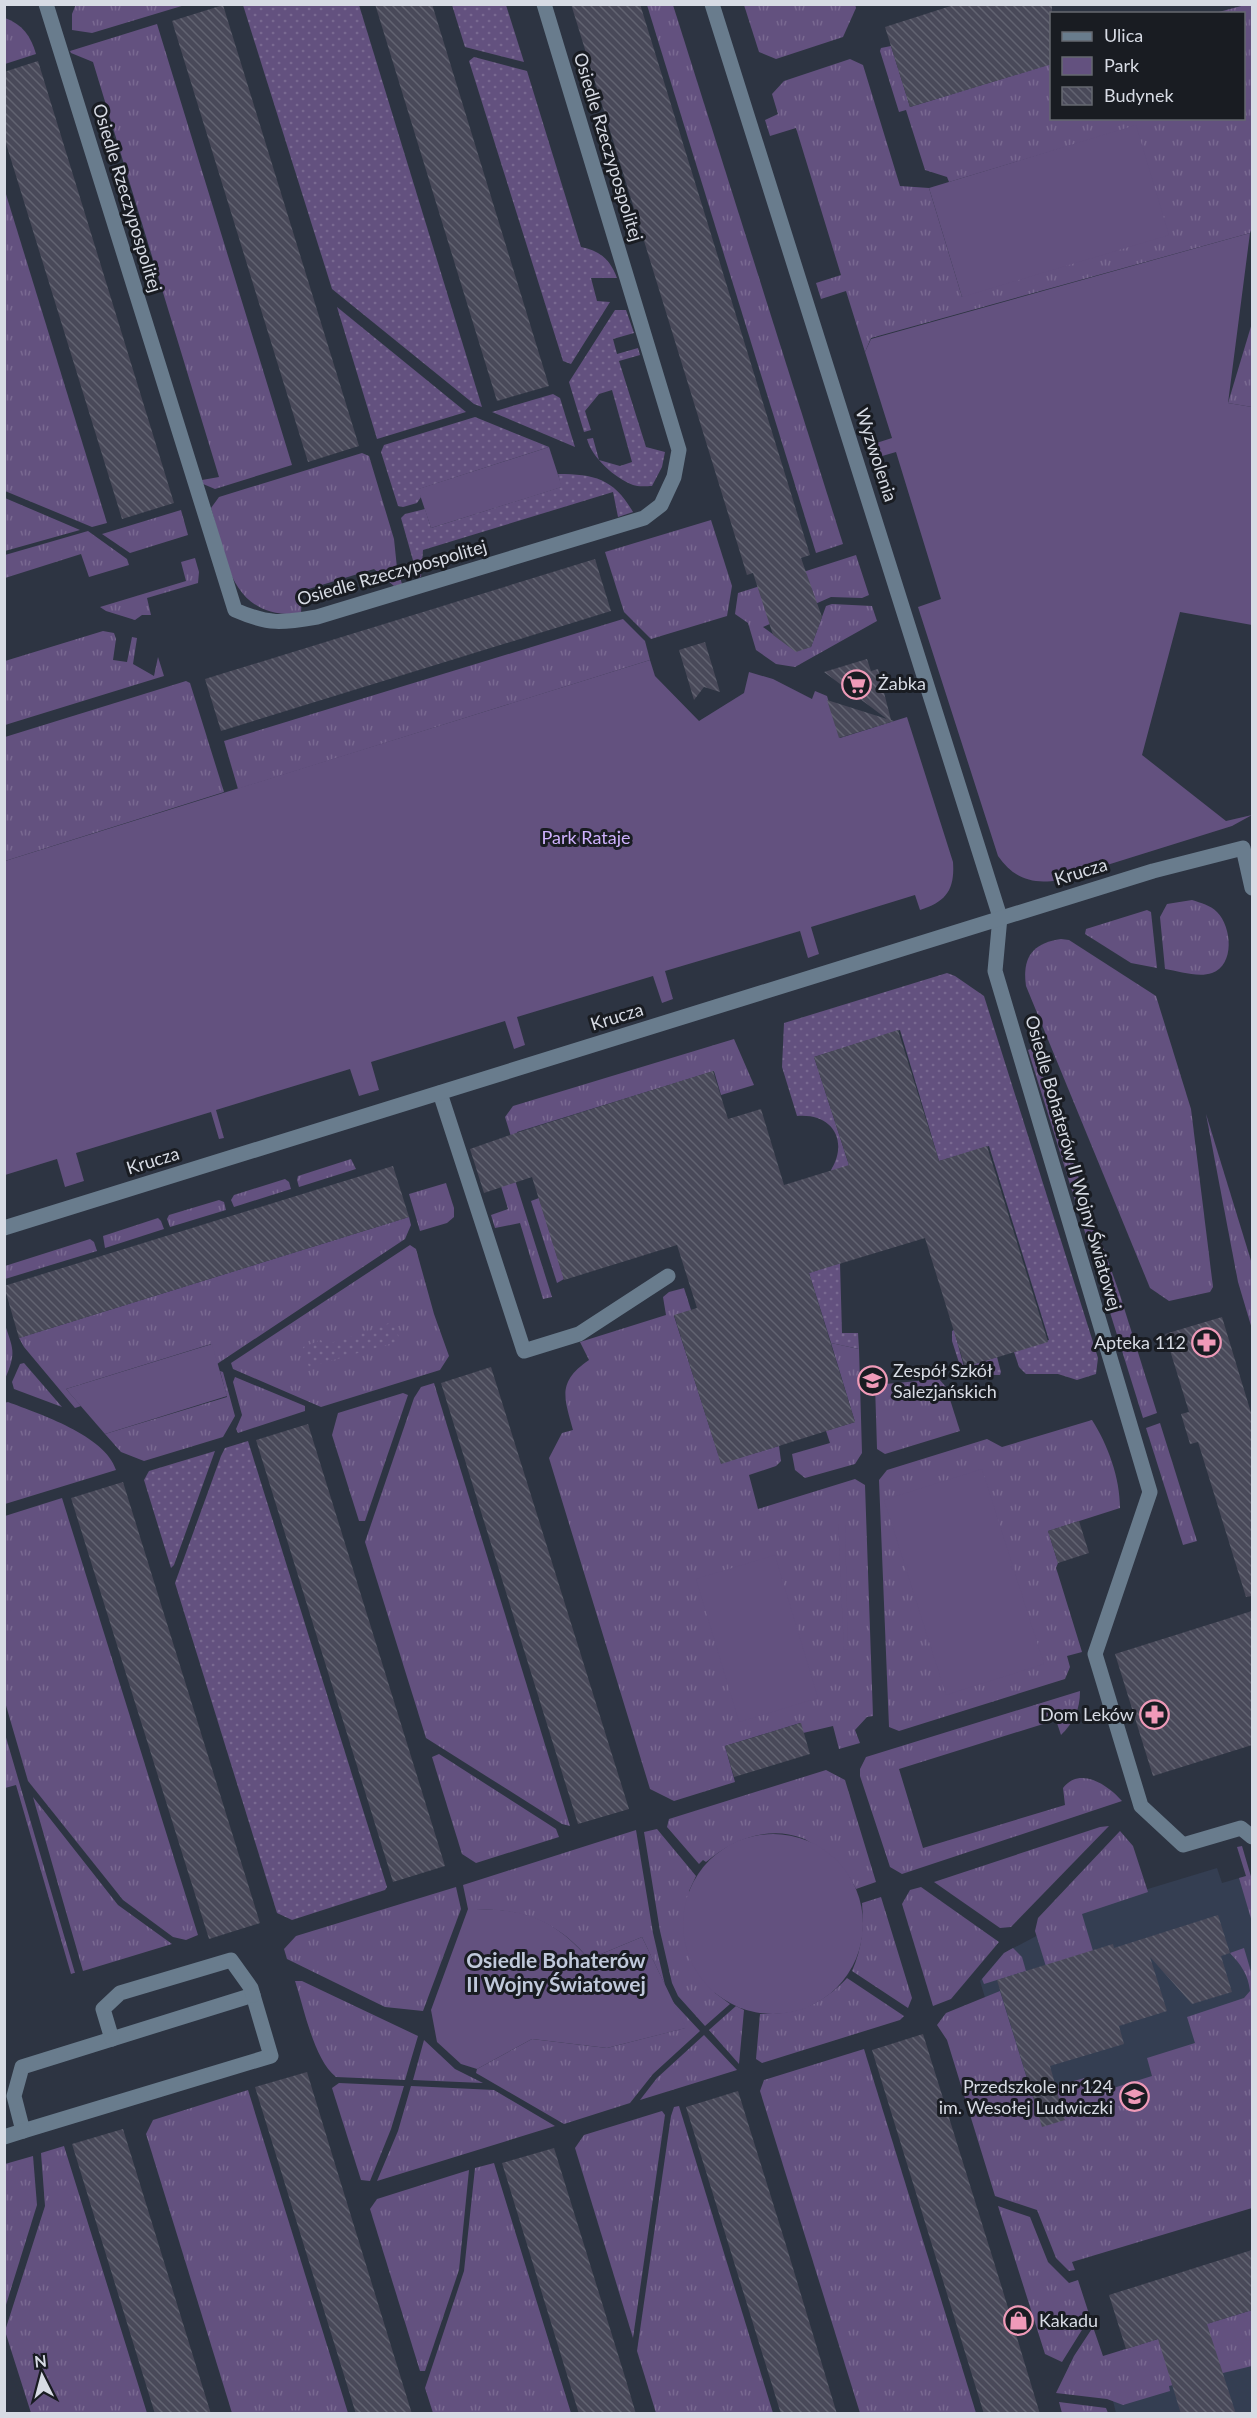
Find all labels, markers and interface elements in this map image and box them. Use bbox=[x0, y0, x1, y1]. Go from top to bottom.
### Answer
legend bbox=[1050, 12, 1245, 120]
text: Ulica bbox=[1104, 24, 1143, 46]
street label: Osiedle Rzeczypospolitej bbox=[570, 50, 648, 244]
text: Park bbox=[1104, 54, 1140, 76]
text: Budynek bbox=[1104, 84, 1174, 106]
street label: Osiedle Rzeczypospolitej bbox=[89, 101, 167, 295]
street label: Wyzwolenia bbox=[851, 405, 902, 504]
street label: Osiedle Rzeczypospolitej bbox=[294, 534, 489, 610]
supermarket icon: Żabka bbox=[841, 668, 873, 700]
place label: Żabka bbox=[878, 672, 926, 694]
park label: Park Rataje bbox=[542, 826, 630, 848]
street label: Krucza bbox=[1052, 853, 1110, 889]
street label: Krucza bbox=[588, 998, 646, 1034]
street label: Osiedle Bohaterów II Wojny Światowej bbox=[1021, 1012, 1127, 1313]
street label: Krucza bbox=[124, 1142, 182, 1178]
pharmacy icon: Apteka 112 bbox=[1191, 1327, 1223, 1359]
place label: Apteka 112 bbox=[1094, 1331, 1186, 1353]
place label: Zespół Szkół Salezjańskich bbox=[893, 1359, 997, 1402]
school or university icon: Zespół Szkół Salezjańskich bbox=[856, 1365, 888, 1397]
pharmacy icon: Dom Leków bbox=[1139, 1699, 1171, 1731]
place label: Dom Leków bbox=[1040, 1703, 1134, 1725]
district label: Osiedle Bohaterów II Wojny Światowej bbox=[466, 1947, 646, 1996]
place label: Przedszkole nr 124 im. Wesołej Ludwiczki bbox=[939, 2075, 1113, 2118]
school or university icon: Przedszkole nr 124 im. Wesołej Ludwiczki bbox=[1118, 2081, 1150, 2113]
shop icon: Kakadu bbox=[1002, 2305, 1034, 2337]
place label: Kakadu bbox=[1039, 2309, 1098, 2331]
north arrow bbox=[12, 2346, 72, 2406]
text: N bbox=[33, 2350, 48, 2371]

